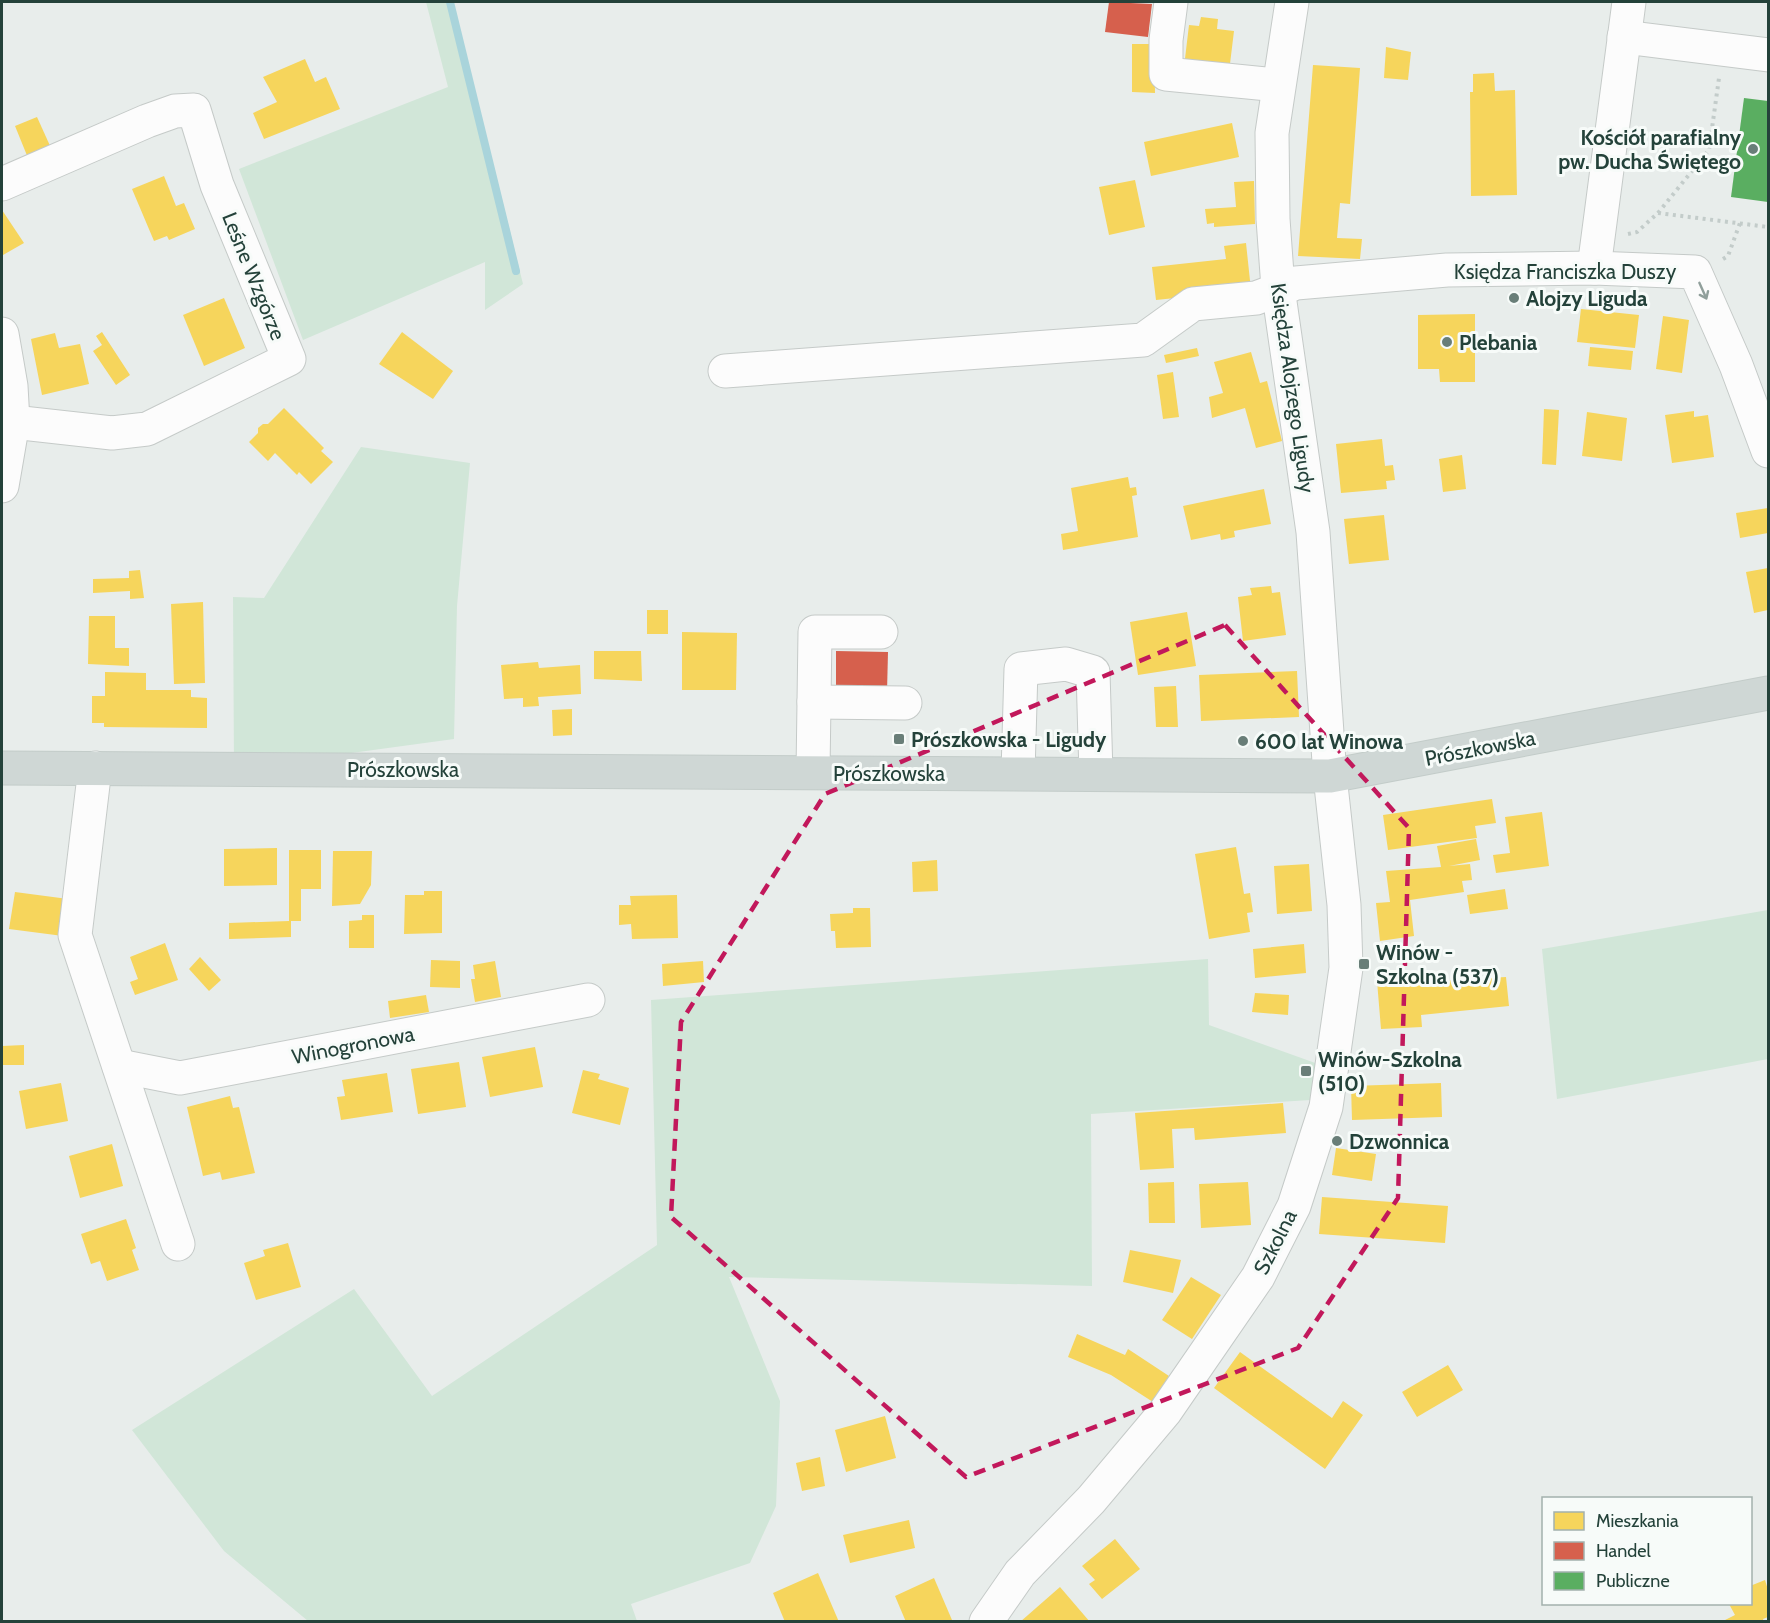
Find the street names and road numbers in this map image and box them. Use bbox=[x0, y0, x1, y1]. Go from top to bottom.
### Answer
street label: Leśne Wzgórze bbox=[217, 209, 291, 344]
street label: Księdza Franciszka Duszy bbox=[1454, 259, 1677, 284]
street label: Księdza Alojzego Ligudy bbox=[1265, 281, 1320, 495]
street label: Prószkowska bbox=[1423, 725, 1537, 771]
street label: Prószkowska bbox=[347, 757, 459, 782]
street label: Prószkowska bbox=[833, 761, 945, 786]
street label: Winogronowa bbox=[290, 1021, 416, 1069]
street label: Szkolna bbox=[1248, 1206, 1302, 1278]

